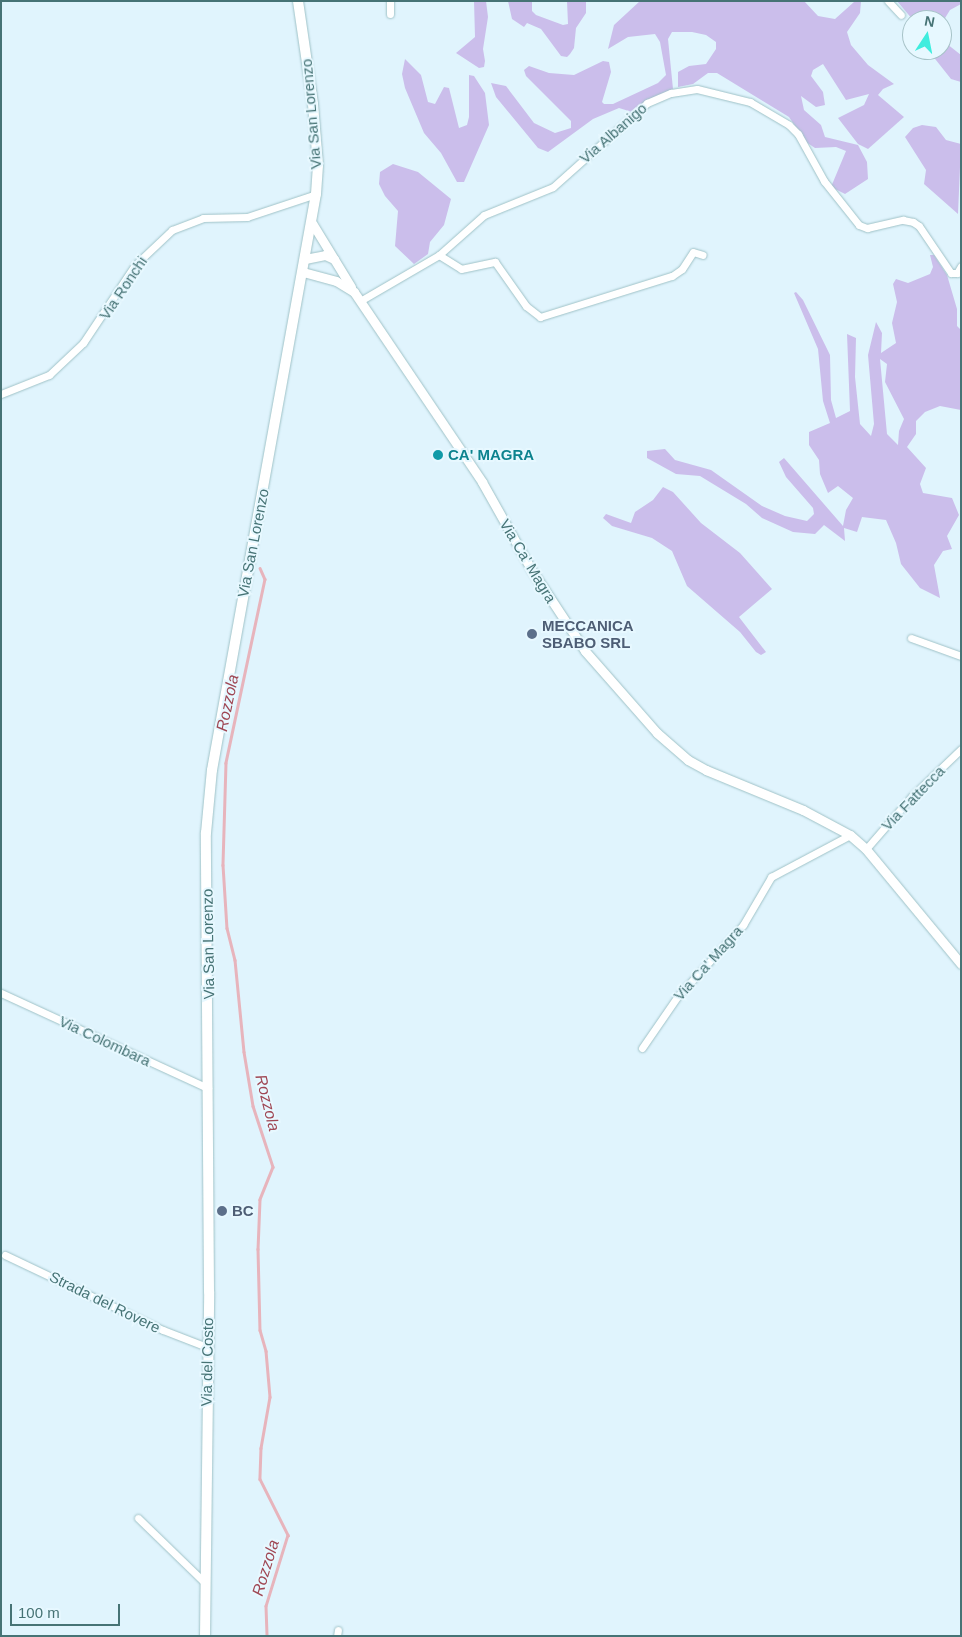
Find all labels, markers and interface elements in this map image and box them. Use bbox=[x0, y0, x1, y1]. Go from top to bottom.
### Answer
north arrow bbox=[902, 10, 952, 60]
text: N bbox=[923, 12, 936, 30]
street label: Via San Lorenzo bbox=[297, 58, 325, 170]
street label: Via Albanigo bbox=[575, 99, 651, 167]
street label: Via Ronchi bbox=[95, 253, 151, 323]
place label: CA' MAGRA bbox=[448, 446, 534, 464]
marker: CA' MAGRA bbox=[432, 449, 444, 461]
street label: Via San Lorenzo bbox=[234, 487, 272, 599]
street label: Via Ca' Magra bbox=[496, 516, 560, 606]
place label: MECCANICA SBABO SRL bbox=[542, 616, 634, 651]
marker: MECCANICA SBABO SRL bbox=[526, 628, 538, 640]
water label: Rozzola bbox=[213, 673, 243, 733]
street label: Via Fattecca bbox=[878, 762, 948, 834]
street label: Via San Lorenzo bbox=[198, 889, 218, 999]
street label: Via Ca' Magra bbox=[670, 922, 746, 1004]
street label: Via Colombara bbox=[56, 1012, 154, 1070]
water label: Rozzola bbox=[251, 1073, 283, 1133]
place label: BC bbox=[232, 1202, 254, 1220]
marker: BC bbox=[216, 1205, 228, 1217]
street label: Strada del Rovere bbox=[47, 1267, 163, 1337]
street label: Via del Costo bbox=[197, 1317, 217, 1407]
water label: Rozzola bbox=[248, 1538, 284, 1598]
scale bar bbox=[12, 1594, 122, 1626]
text: 100 m bbox=[18, 1604, 60, 1621]

